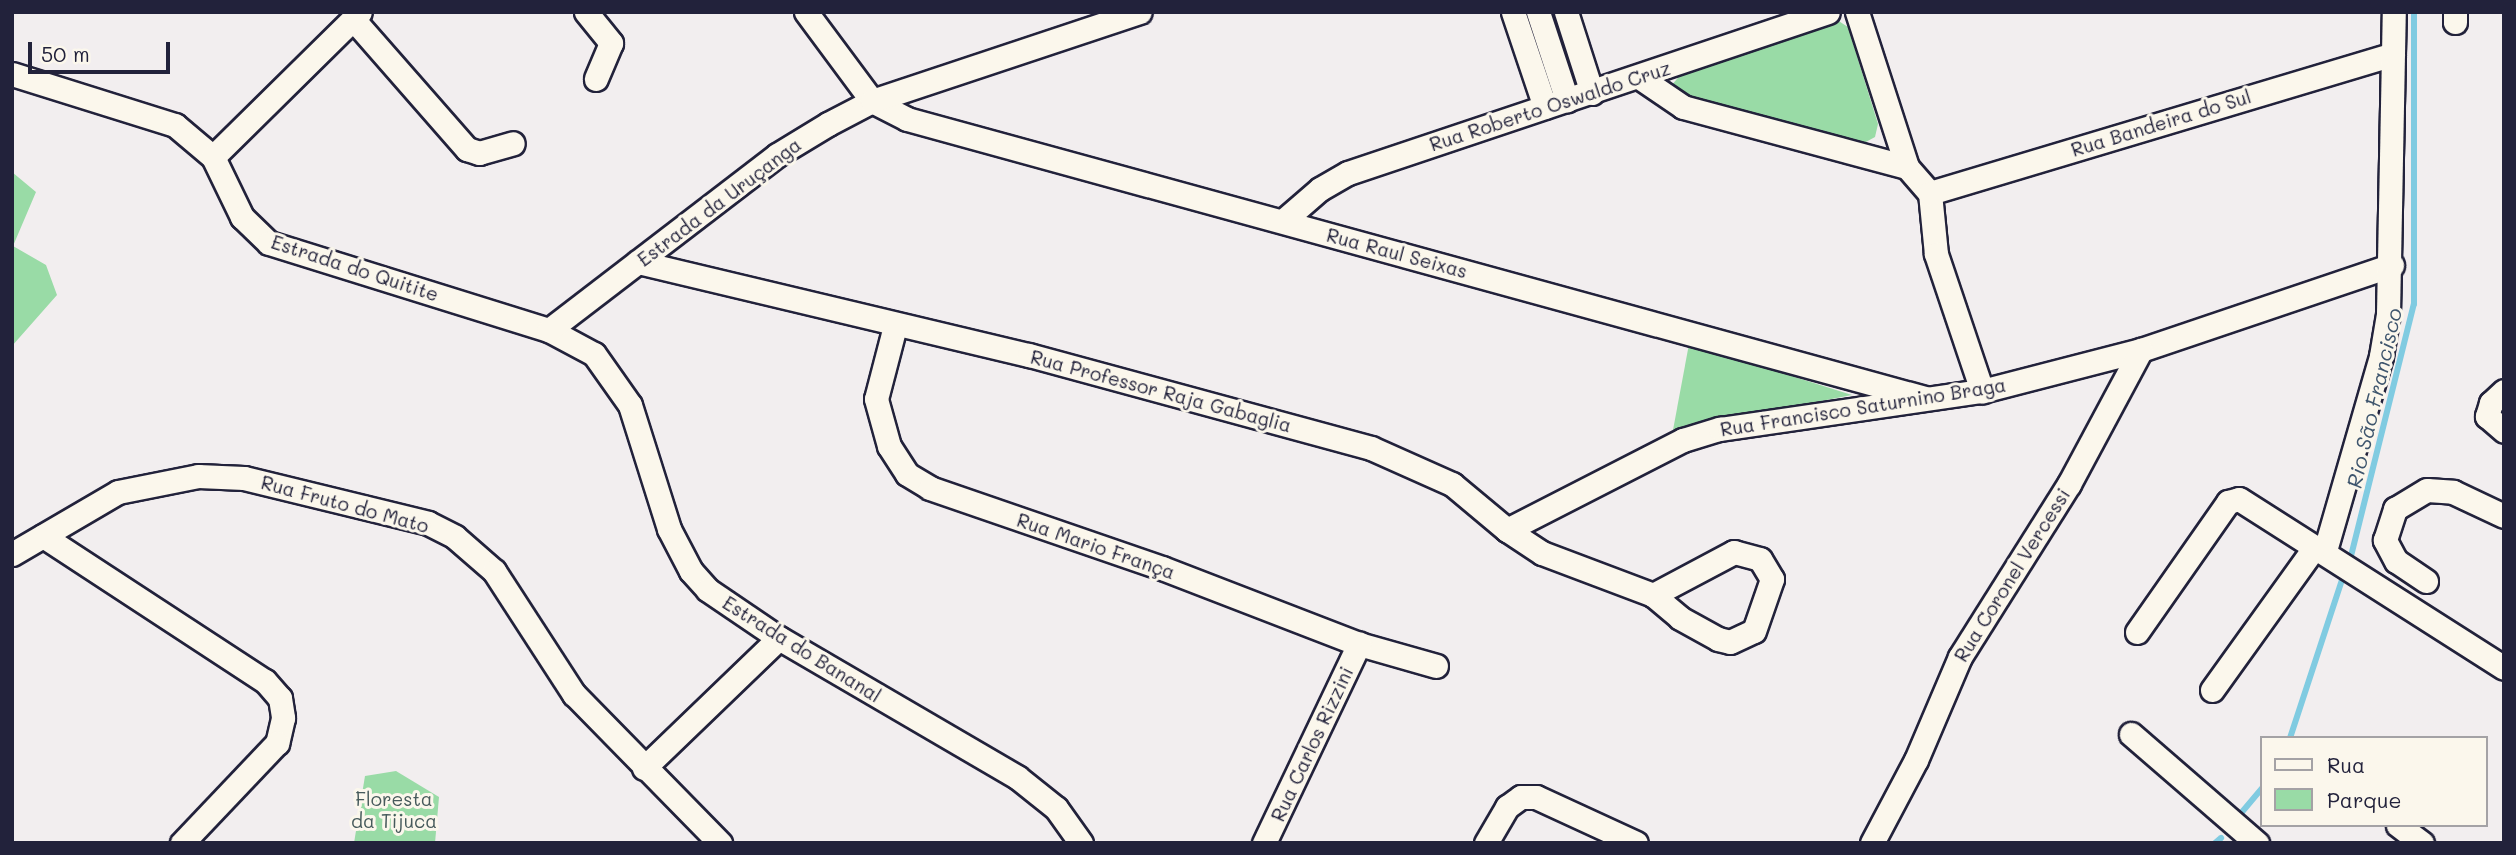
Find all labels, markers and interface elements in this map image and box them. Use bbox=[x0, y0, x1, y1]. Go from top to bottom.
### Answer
scale bar bbox=[32, 28, 173, 72]
text: 50 m bbox=[41, 40, 90, 67]
street label: Rua Roberto Oswaldo Cruz bbox=[1427, 56, 1673, 156]
street label: Rua Bandeira do Sul bbox=[2068, 85, 2254, 161]
street label: Estrada da Uruçanga bbox=[633, 133, 805, 271]
street label: Rua Raul Seixas bbox=[1324, 223, 1470, 283]
street label: Estrada do Quitite bbox=[268, 230, 442, 306]
water label: Rio São Francisco bbox=[2341, 306, 2407, 490]
street label: Rua Professor Raja Gabaglia bbox=[1028, 345, 1294, 437]
street label: Rua Francisco Saturnino Braga bbox=[1719, 373, 2007, 441]
street label: Rua Fruto do Mato bbox=[259, 471, 431, 537]
street label: Rua Coronel Vercessi bbox=[1949, 484, 2075, 666]
street label: Rua Mario França bbox=[1014, 508, 1178, 584]
street label: Estrada do Bananal bbox=[719, 591, 885, 707]
street label: Rua Carlos Rizzini bbox=[1266, 663, 1358, 825]
legend bbox=[2260, 736, 2488, 827]
text: Rua bbox=[2327, 751, 2365, 778]
text: Parque bbox=[2327, 786, 2401, 813]
park label: Floresta da Tijuca bbox=[351, 788, 437, 832]

